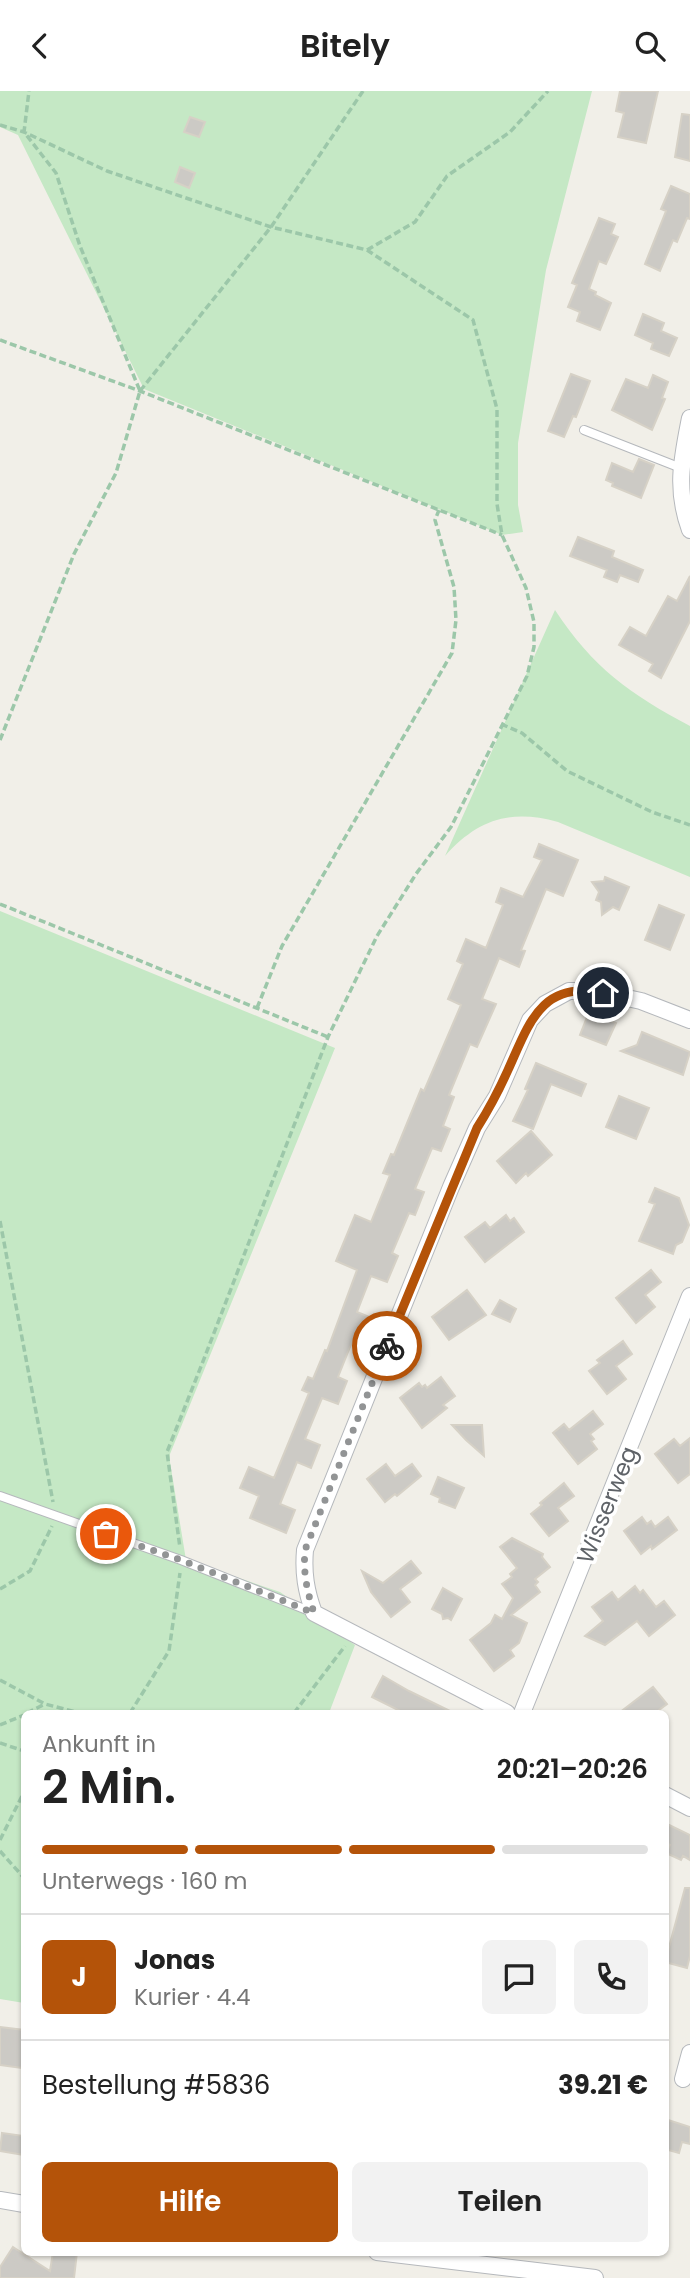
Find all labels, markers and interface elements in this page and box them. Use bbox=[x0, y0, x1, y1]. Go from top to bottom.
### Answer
text: Bitely bbox=[300, 23, 390, 68]
icon: back bbox=[21, 27, 59, 65]
icon: search bbox=[631, 27, 669, 65]
pin bbox=[573, 963, 633, 1023]
icon: home bbox=[584, 974, 622, 1012]
courier bbox=[352, 1311, 422, 1381]
icon: bike bbox=[368, 1327, 406, 1365]
street label: Wisserweg bbox=[569, 1442, 645, 1568]
pin bbox=[76, 1504, 136, 1564]
icon: bag bbox=[87, 1515, 125, 1553]
text: Ankunft in bbox=[42, 1728, 156, 1760]
text: 20:21–20:26 bbox=[497, 1751, 648, 1787]
text: 2 Min. bbox=[42, 1755, 176, 1819]
text: Unterwegs · 160 m bbox=[42, 1865, 248, 1897]
button: chat bbox=[482, 1940, 556, 2014]
button: phone bbox=[574, 1940, 648, 2014]
text: Jonas bbox=[134, 1942, 215, 1978]
text: J bbox=[71, 1959, 87, 1995]
text: Kurier · 4.4 bbox=[134, 1981, 251, 2013]
text: Bestellung #5836 bbox=[42, 2067, 270, 2103]
text: 39.21 € bbox=[558, 2067, 648, 2103]
button: Hilfe bbox=[42, 2162, 338, 2242]
button: Teilen bbox=[352, 2162, 648, 2242]

